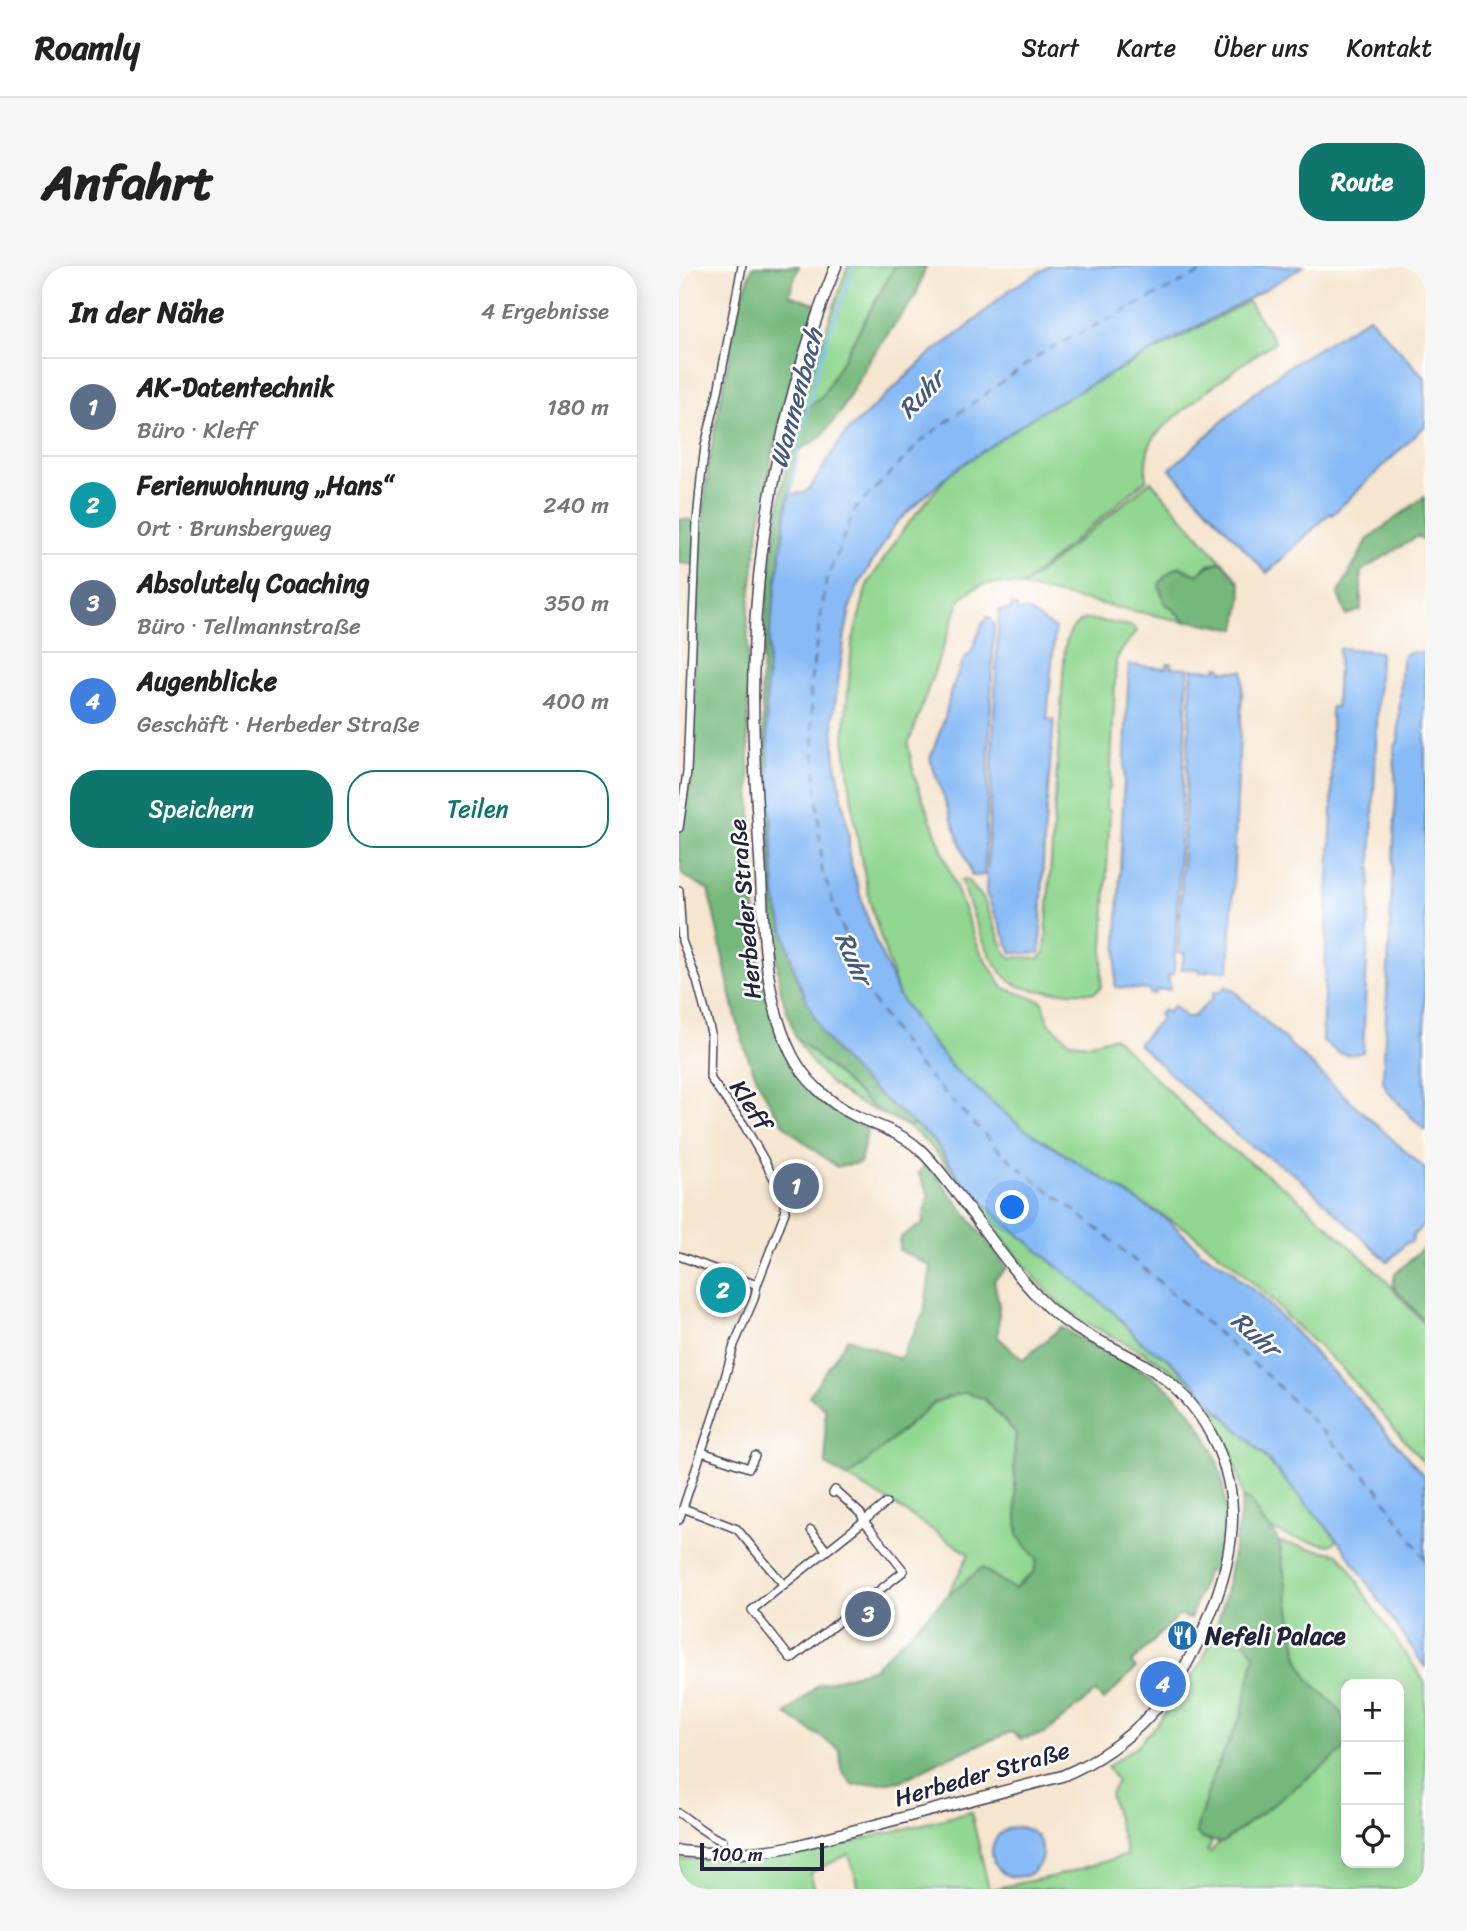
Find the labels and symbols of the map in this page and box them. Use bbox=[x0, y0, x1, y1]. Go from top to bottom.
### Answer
water label: Wannenbach bbox=[755, 321, 837, 473]
water label: Ruhr bbox=[886, 355, 959, 429]
street label: Herbeder Straße bbox=[716, 817, 774, 1001]
water label: Ruhr bbox=[822, 924, 888, 996]
street label: Kleff bbox=[718, 1070, 786, 1143]
pin: 1 bbox=[773, 1160, 819, 1212]
your location bbox=[995, 1190, 1029, 1224]
pin: 2 bbox=[700, 1264, 746, 1316]
water label: Ruhr bbox=[1221, 1299, 1295, 1372]
pin: 3 bbox=[845, 1588, 891, 1640]
place label: Nefeli Palace bbox=[1204, 1615, 1346, 1657]
restaurant icon: Nefeli Palace bbox=[1165, 1619, 1199, 1653]
pin: 4 bbox=[1140, 1658, 1186, 1710]
street label: Herbeder Straße bbox=[889, 1729, 1075, 1819]
scale bar bbox=[700, 1840, 824, 1872]

